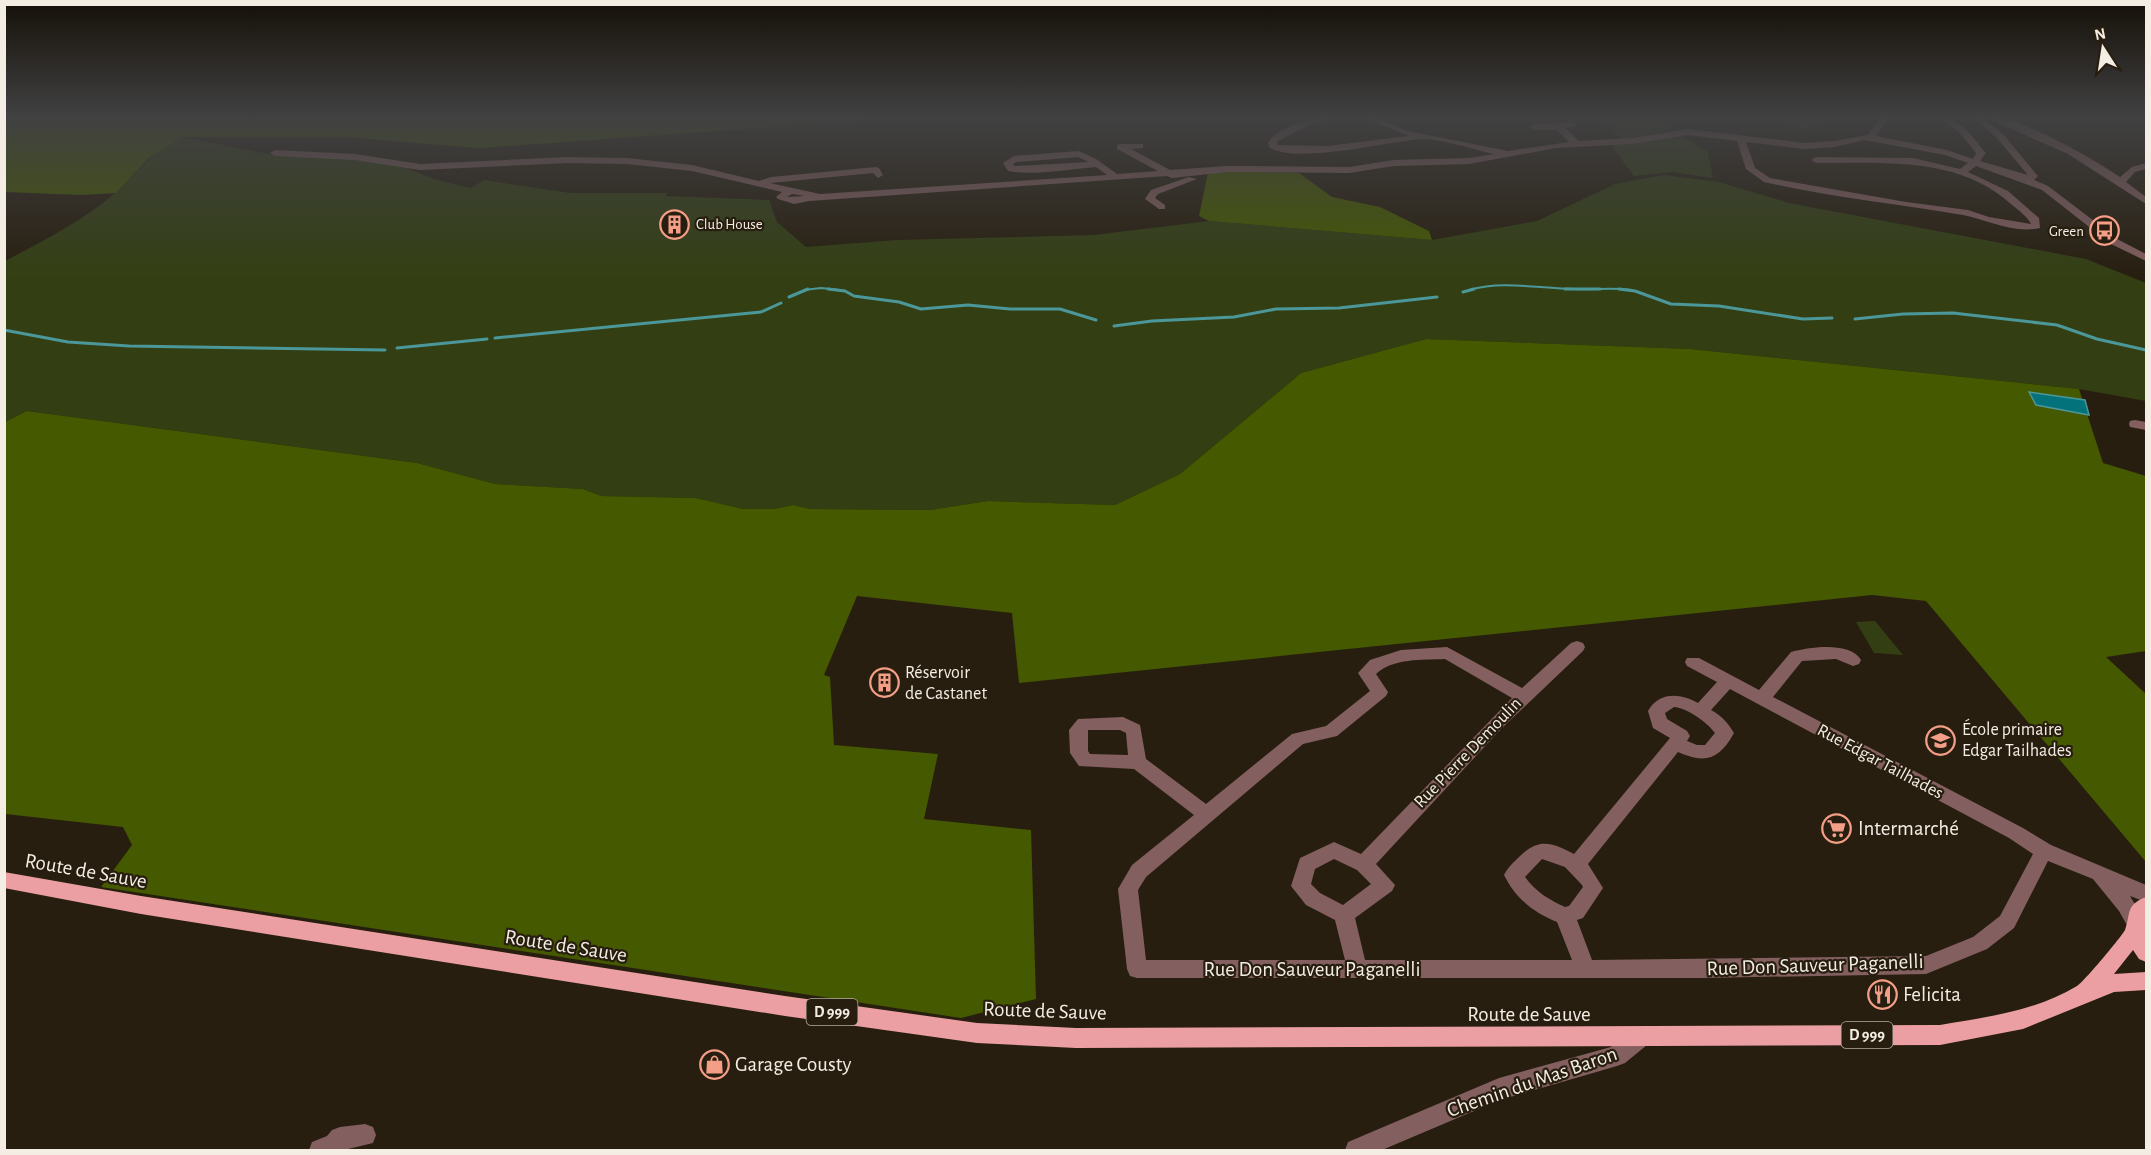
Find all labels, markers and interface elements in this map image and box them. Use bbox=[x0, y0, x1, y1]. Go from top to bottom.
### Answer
north arrow bbox=[2073, 18, 2133, 78]
text: N bbox=[2093, 25, 2107, 43]
building icon: Club House bbox=[659, 208, 691, 240]
bus stop icon: Green bbox=[2089, 215, 2121, 247]
place label: Club House bbox=[696, 217, 763, 232]
place label: Green bbox=[2049, 224, 2084, 239]
place label: Réservoir de Castanet bbox=[905, 664, 987, 703]
building icon: Réservoir de Castanet bbox=[868, 667, 900, 699]
street label: Rue Pierre Demoulin bbox=[1411, 694, 1525, 812]
place label: École primaire Edgar Tailhades bbox=[1962, 718, 2072, 760]
street label: Rue Edgar Tailhades bbox=[1814, 721, 1946, 803]
school or university icon: École primaire Edgar Tailhades bbox=[1925, 724, 1957, 756]
supermarket icon: Intermarché bbox=[1821, 812, 1853, 844]
place label: Intermarché bbox=[1858, 818, 1959, 839]
street label: Route de Sauve bbox=[23, 850, 149, 892]
street label: Route de Sauve bbox=[503, 926, 629, 966]
street label: Rue Don Sauveur Paganelli bbox=[1706, 951, 1924, 979]
street label: Rue Don Sauveur Paganelli bbox=[1203, 959, 1421, 980]
restaurant icon: Felicita bbox=[1866, 978, 1898, 1010]
place label: Felicita bbox=[1903, 984, 1961, 1005]
street label: Route de Sauve bbox=[983, 998, 1107, 1024]
road number: D 999 bbox=[806, 999, 858, 1025]
street label: Route de Sauve bbox=[1467, 1004, 1591, 1025]
road number: D 999 bbox=[1842, 1022, 1892, 1048]
street label: Chemin du Mas Baron bbox=[1444, 1043, 1620, 1121]
shop icon: Garage Cousty bbox=[698, 1048, 730, 1080]
place label: Garage Cousty bbox=[735, 1054, 852, 1075]

